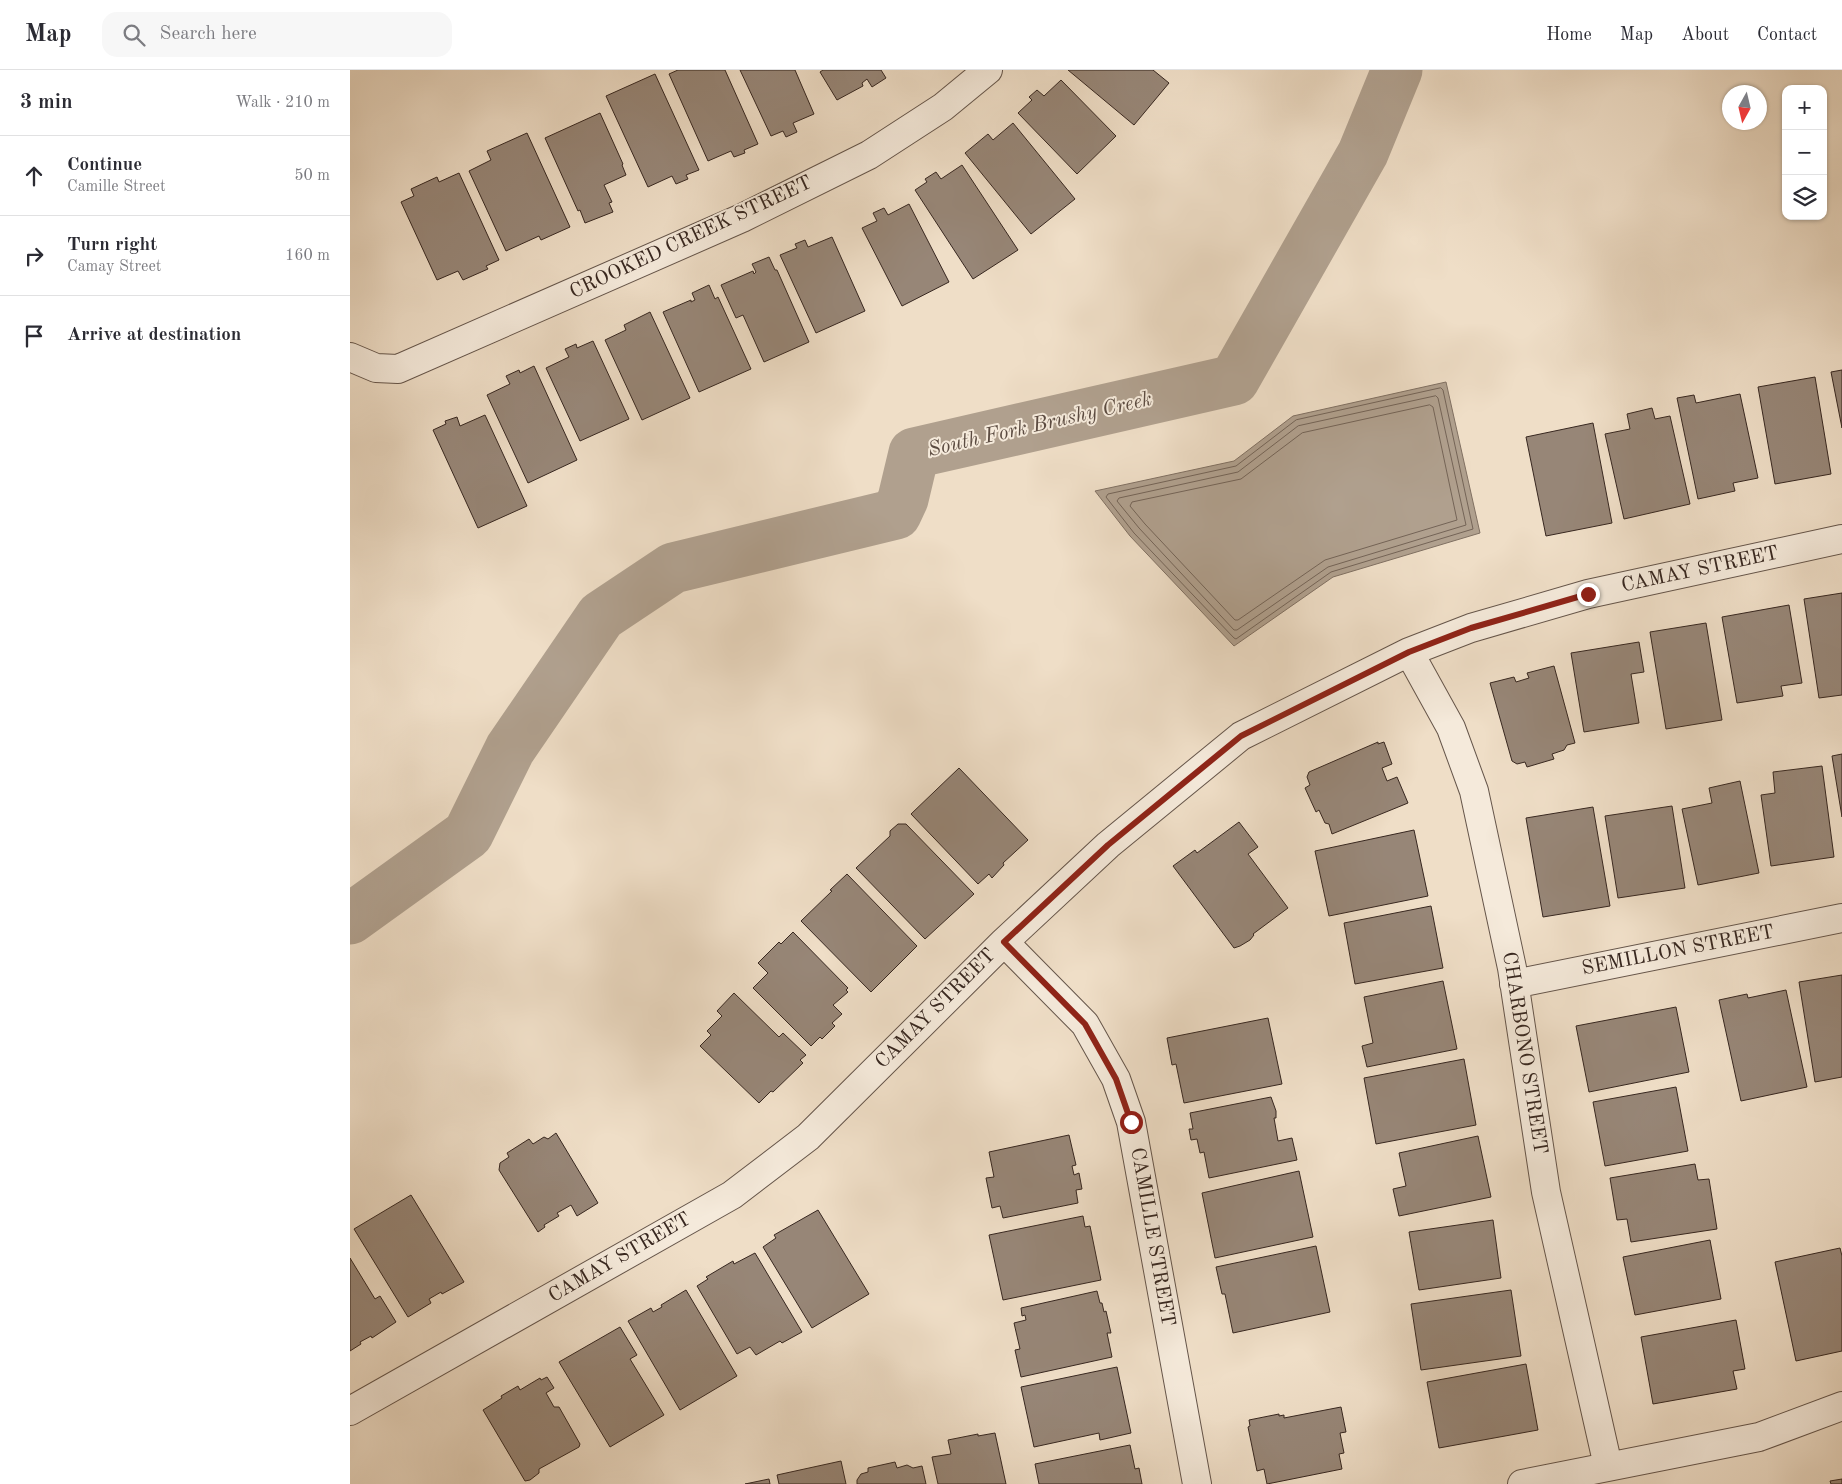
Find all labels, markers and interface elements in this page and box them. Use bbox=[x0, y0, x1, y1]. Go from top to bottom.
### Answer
search box bbox=[102, 12, 452, 57]
icon: search bbox=[120, 21, 148, 49]
text: Map bbox=[25, 23, 72, 47]
text: Search here bbox=[160, 25, 257, 44]
text: Home bbox=[1546, 26, 1592, 44]
text: Map bbox=[1620, 26, 1653, 44]
text: About bbox=[1681, 26, 1729, 44]
text: Contact bbox=[1757, 26, 1817, 44]
north arrow bbox=[1722, 85, 1767, 130]
map controls bbox=[1782, 85, 1827, 220]
button: + bbox=[1782, 85, 1827, 130]
text: 3 min bbox=[20, 92, 73, 113]
text: Walk · 210 m bbox=[235, 95, 330, 111]
button: − bbox=[1782, 130, 1827, 175]
text: Continue bbox=[67, 156, 142, 175]
icon: ahead bbox=[20, 162, 48, 190]
text: 50 m bbox=[294, 168, 330, 184]
street label: CROOKED CREEK STREET bbox=[567, 173, 815, 303]
button: layers bbox=[1782, 175, 1827, 220]
text: Camille Street bbox=[67, 179, 166, 195]
text: Turn right bbox=[67, 236, 157, 255]
icon: right bbox=[20, 242, 48, 270]
text: 160 m bbox=[285, 248, 330, 264]
text: Camay Street bbox=[67, 259, 161, 275]
icon: arrive bbox=[20, 322, 48, 350]
text: Arrive at destination bbox=[67, 326, 241, 345]
water label: South Fork Brushy Creek bbox=[926, 389, 1154, 461]
street label: CAMAY STREET bbox=[1620, 544, 1780, 596]
route end bbox=[1577, 583, 1600, 606]
street label: SEMILLON STREET bbox=[1580, 923, 1776, 979]
street label: CAMAY STREET bbox=[872, 945, 1000, 1073]
street label: CHARBONO STREET bbox=[1498, 950, 1550, 1156]
route start bbox=[1120, 1111, 1143, 1134]
street label: CAMILLE STREET bbox=[1126, 1146, 1178, 1328]
street label: CAMAY STREET bbox=[546, 1209, 694, 1307]

